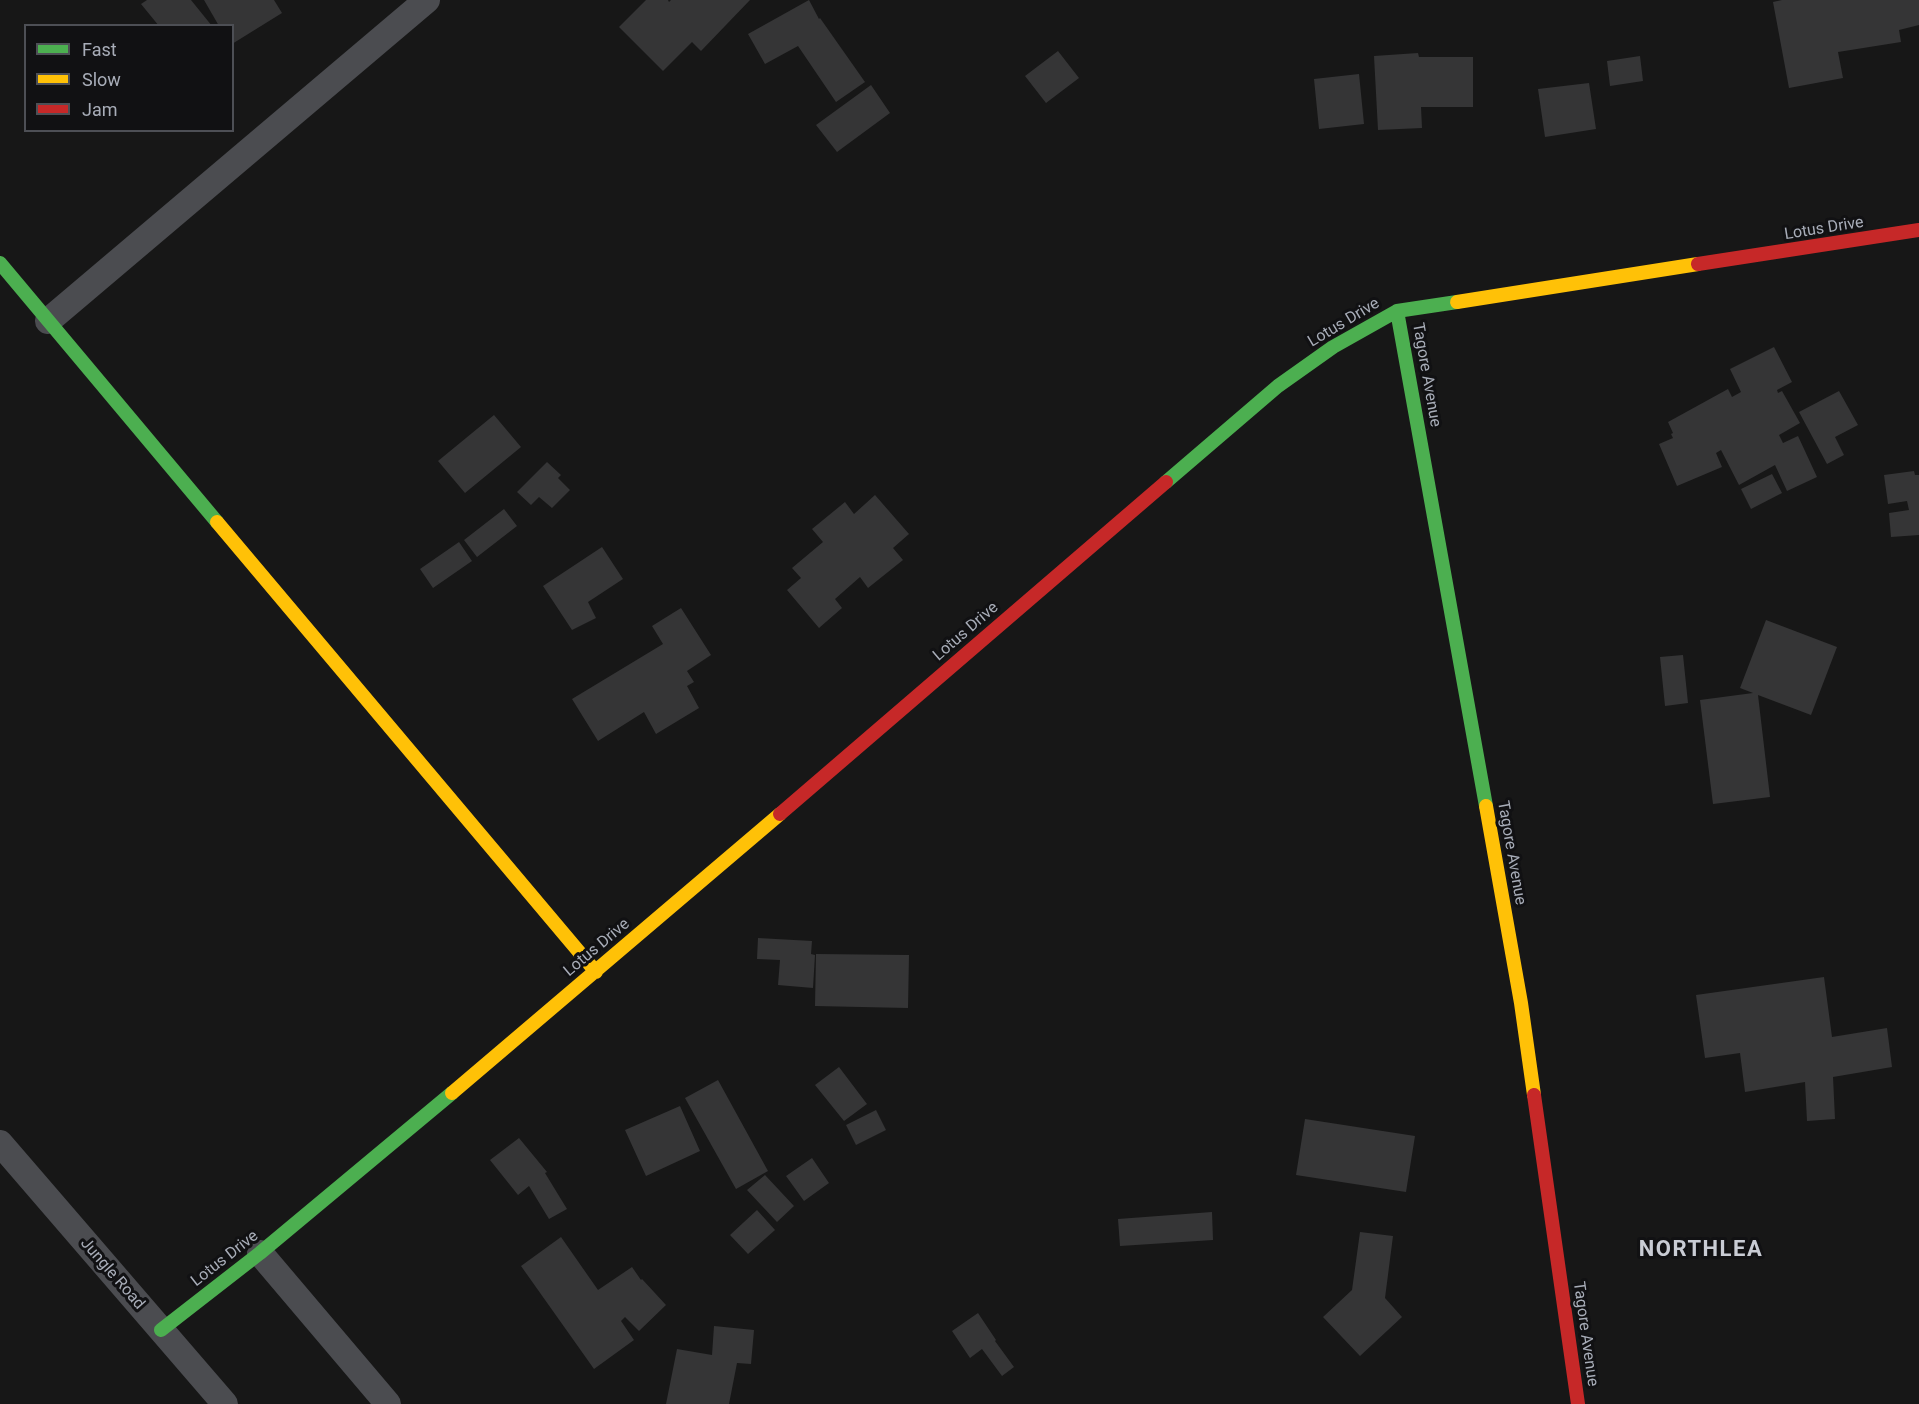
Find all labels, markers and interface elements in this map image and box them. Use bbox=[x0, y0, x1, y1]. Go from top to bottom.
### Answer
legend bbox=[24, 24, 234, 132]
text: Fast bbox=[82, 39, 117, 60]
text: Slow bbox=[82, 69, 121, 90]
text: Jam bbox=[82, 99, 118, 120]
street label: Lotus Drive bbox=[1783, 213, 1865, 245]
street label: Lotus Drive bbox=[1305, 294, 1383, 352]
street label: Tagore Avenue bbox=[1407, 321, 1445, 429]
street label: Lotus Drive bbox=[930, 599, 1002, 665]
street label: Tagore Avenue bbox=[1492, 799, 1530, 907]
street label: Lotus Drive bbox=[560, 915, 634, 981]
street label: Lotus Drive bbox=[188, 1227, 262, 1291]
street label: Jungle Road bbox=[76, 1234, 148, 1314]
district label: NORTHLEA bbox=[1639, 1237, 1763, 1263]
street label: Tagore Avenue bbox=[1568, 1280, 1602, 1388]

